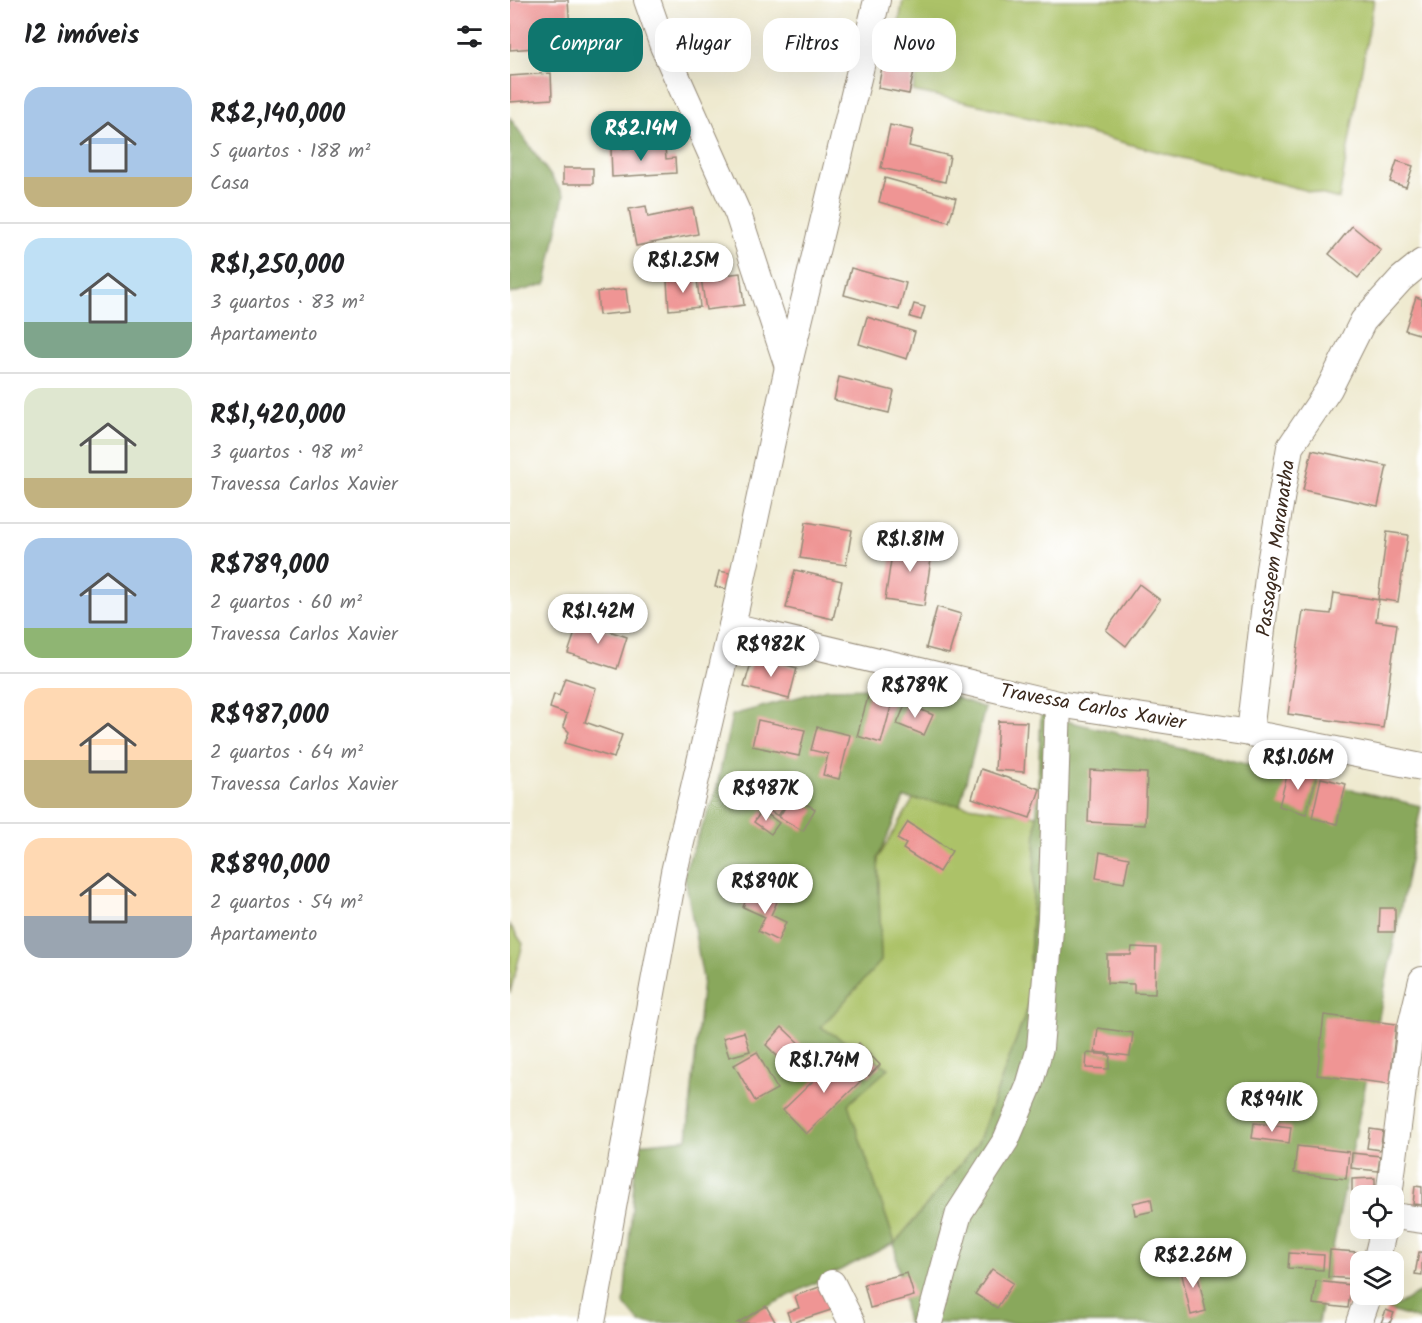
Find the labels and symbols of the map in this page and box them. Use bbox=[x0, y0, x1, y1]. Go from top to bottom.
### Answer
pin: R$2.14M bbox=[586, 111, 696, 162]
pin: R$1.25M bbox=[628, 243, 738, 294]
street label: Passagem Maranatha bbox=[1249, 458, 1305, 639]
pin: R$1.81M bbox=[855, 522, 965, 573]
pin: R$1.42M bbox=[543, 594, 653, 645]
pin: R$982K bbox=[722, 627, 820, 678]
pin: R$789K bbox=[866, 668, 964, 719]
street label: Travessa Carlos Xavier bbox=[997, 676, 1189, 740]
pin: R$1.06M bbox=[1243, 740, 1353, 791]
pin: R$987K bbox=[717, 771, 815, 822]
pin: R$890K bbox=[716, 864, 814, 915]
pin: R$1.74M bbox=[769, 1043, 879, 1094]
pin: R$941K bbox=[1223, 1082, 1321, 1133]
pin: R$2.26M bbox=[1138, 1238, 1248, 1289]

